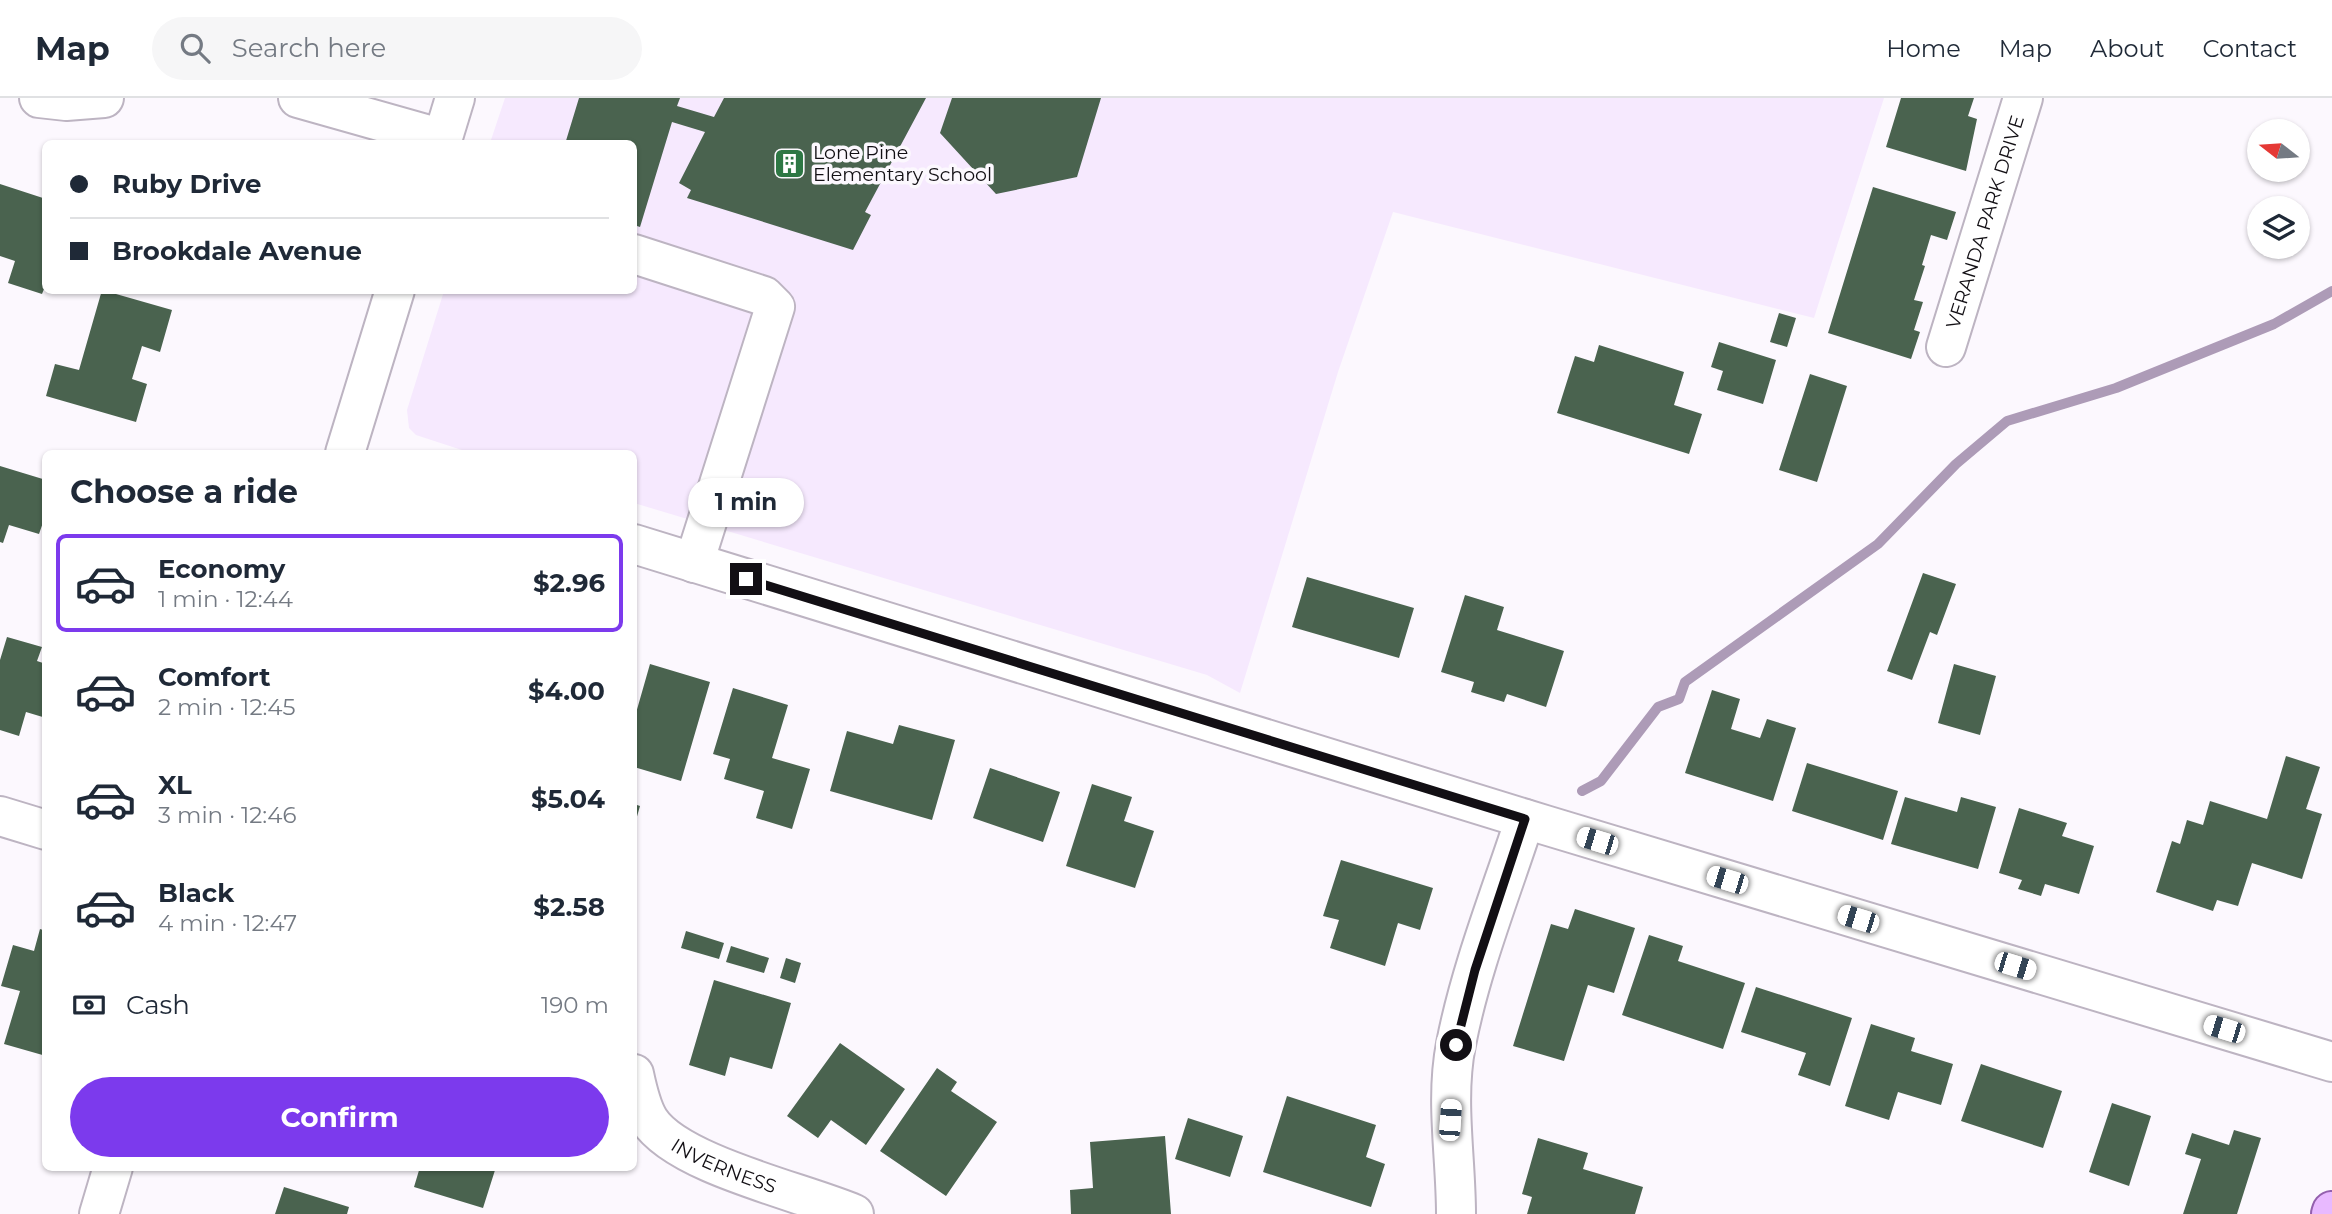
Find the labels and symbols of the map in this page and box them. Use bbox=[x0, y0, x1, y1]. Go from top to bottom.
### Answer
street label: VERANDA PARK DRIVE bbox=[1941, 113, 2029, 331]
north arrow bbox=[2247, 119, 2310, 182]
place label: Lone Pine Elementary School bbox=[813, 141, 992, 186]
building icon: Lone Pine Elementary School bbox=[773, 146, 807, 180]
callout: 1 min bbox=[688, 477, 804, 526]
route end bbox=[730, 563, 762, 595]
car bbox=[1574, 825, 1621, 857]
car bbox=[1704, 864, 1751, 896]
car bbox=[1835, 903, 1882, 935]
car bbox=[1992, 950, 2039, 982]
car bbox=[2201, 1013, 2248, 1045]
route start bbox=[1440, 1029, 1472, 1061]
car bbox=[1439, 1098, 1462, 1142]
street label: INVERNESS bbox=[667, 1134, 779, 1198]

